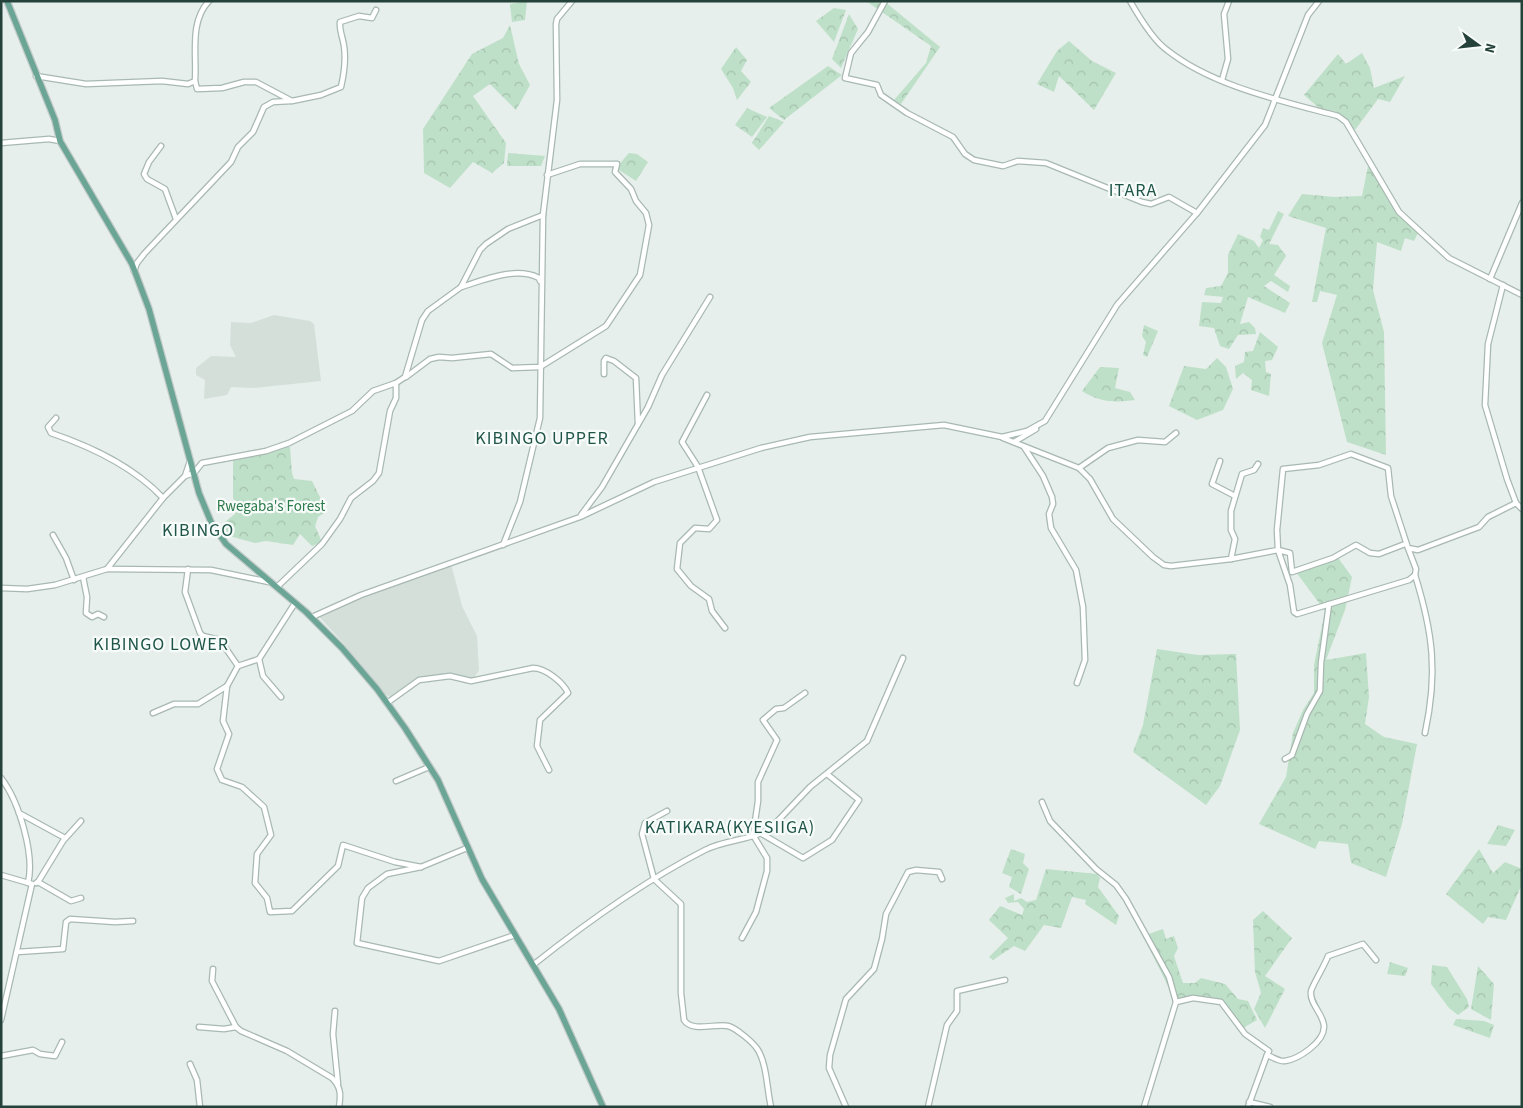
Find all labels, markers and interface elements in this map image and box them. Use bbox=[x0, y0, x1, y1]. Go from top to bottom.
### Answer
north arrow bbox=[1453, 20, 1503, 70]
text: N bbox=[1479, 41, 1500, 55]
district label: ITARA bbox=[1109, 178, 1157, 203]
district label: KIBINGO UPPER bbox=[475, 426, 609, 451]
park label: Rwegaba's Forest bbox=[217, 496, 325, 517]
district label: KIBINGO bbox=[162, 518, 234, 543]
district label: KIBINGO LOWER bbox=[93, 632, 229, 657]
district label: KATIKARA(KYESIIGA) bbox=[645, 815, 815, 840]

